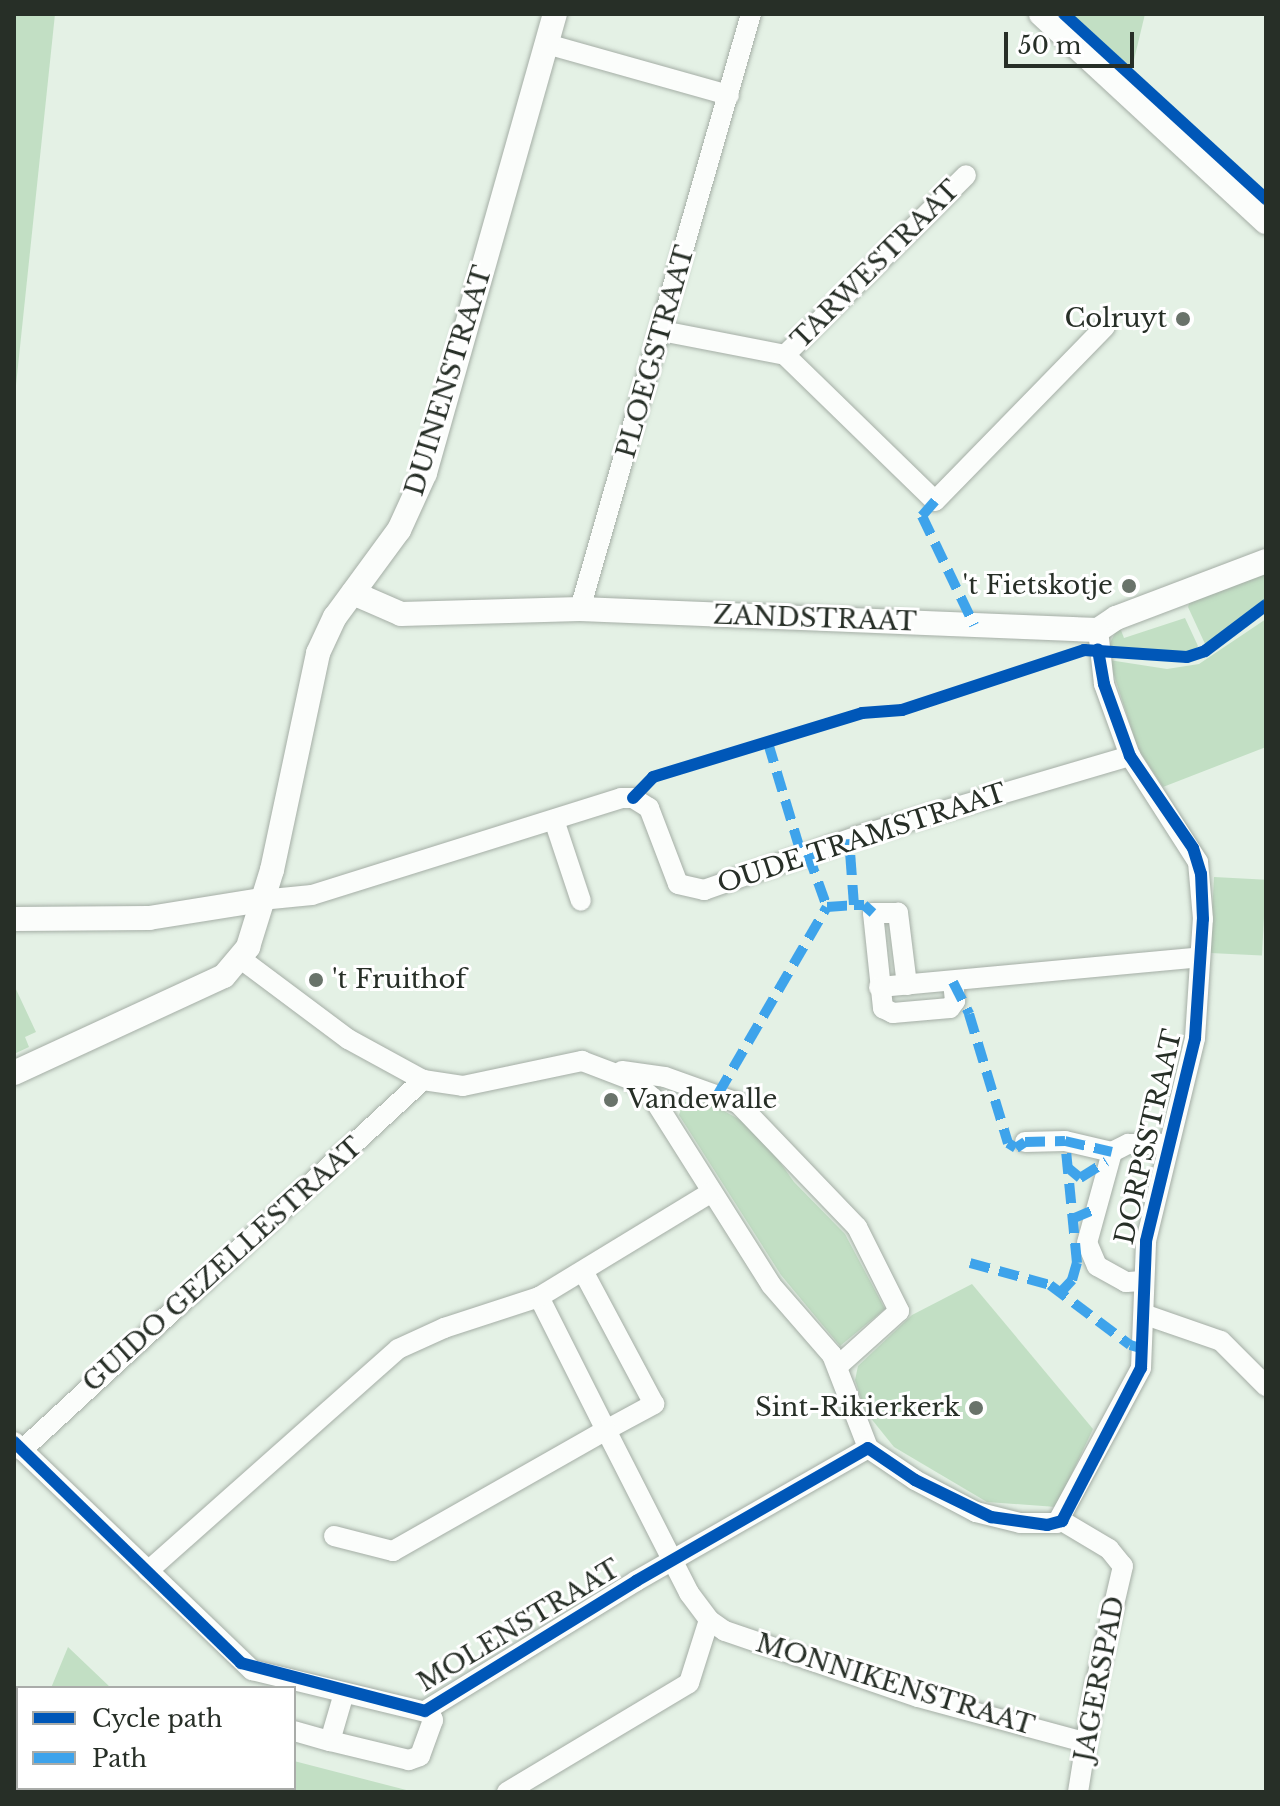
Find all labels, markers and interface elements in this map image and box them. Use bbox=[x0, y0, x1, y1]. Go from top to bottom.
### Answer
scale bar bbox=[1008, 16, 1138, 66]
text: 50 m bbox=[1018, 31, 1081, 60]
street label: TARWESTRAAT bbox=[785, 174, 967, 356]
street label: PLOEGSTRAAT bbox=[611, 242, 701, 462]
street label: DUINENSTRAAT bbox=[399, 262, 499, 500]
place label: Colruyt bbox=[1064, 303, 1167, 335]
marker: Colruyt bbox=[1174, 310, 1192, 328]
place label: 't Fietskotje bbox=[963, 570, 1113, 602]
marker: 't Fietskotje bbox=[1120, 577, 1138, 595]
street label: ZANDSTRAAT bbox=[713, 600, 917, 638]
street label: OUDE TRAMSTRAAT bbox=[713, 777, 1011, 901]
place label: 't Fruithof bbox=[332, 964, 466, 996]
marker: 't Fruithof bbox=[307, 971, 325, 989]
street label: DORPSSTRAAT bbox=[1109, 1027, 1189, 1247]
place label: Vandewalle bbox=[627, 1084, 777, 1116]
marker: Vandewalle bbox=[602, 1091, 620, 1109]
street label: GUIDO GEZELLESTRAAT bbox=[77, 1131, 369, 1399]
place label: Sint-Rikierkerk bbox=[755, 1392, 960, 1424]
marker: Sint-Rikierkerk bbox=[967, 1399, 985, 1417]
street label: MOLENSTRAAT bbox=[412, 1553, 626, 1699]
street label: JAGERSPAD bbox=[1069, 1594, 1131, 1764]
street label: MONNIKENSTRAAT bbox=[752, 1628, 1038, 1742]
legend bbox=[16, 1686, 296, 1790]
text: Cycle path bbox=[92, 1704, 223, 1733]
text: Path bbox=[92, 1744, 147, 1773]

